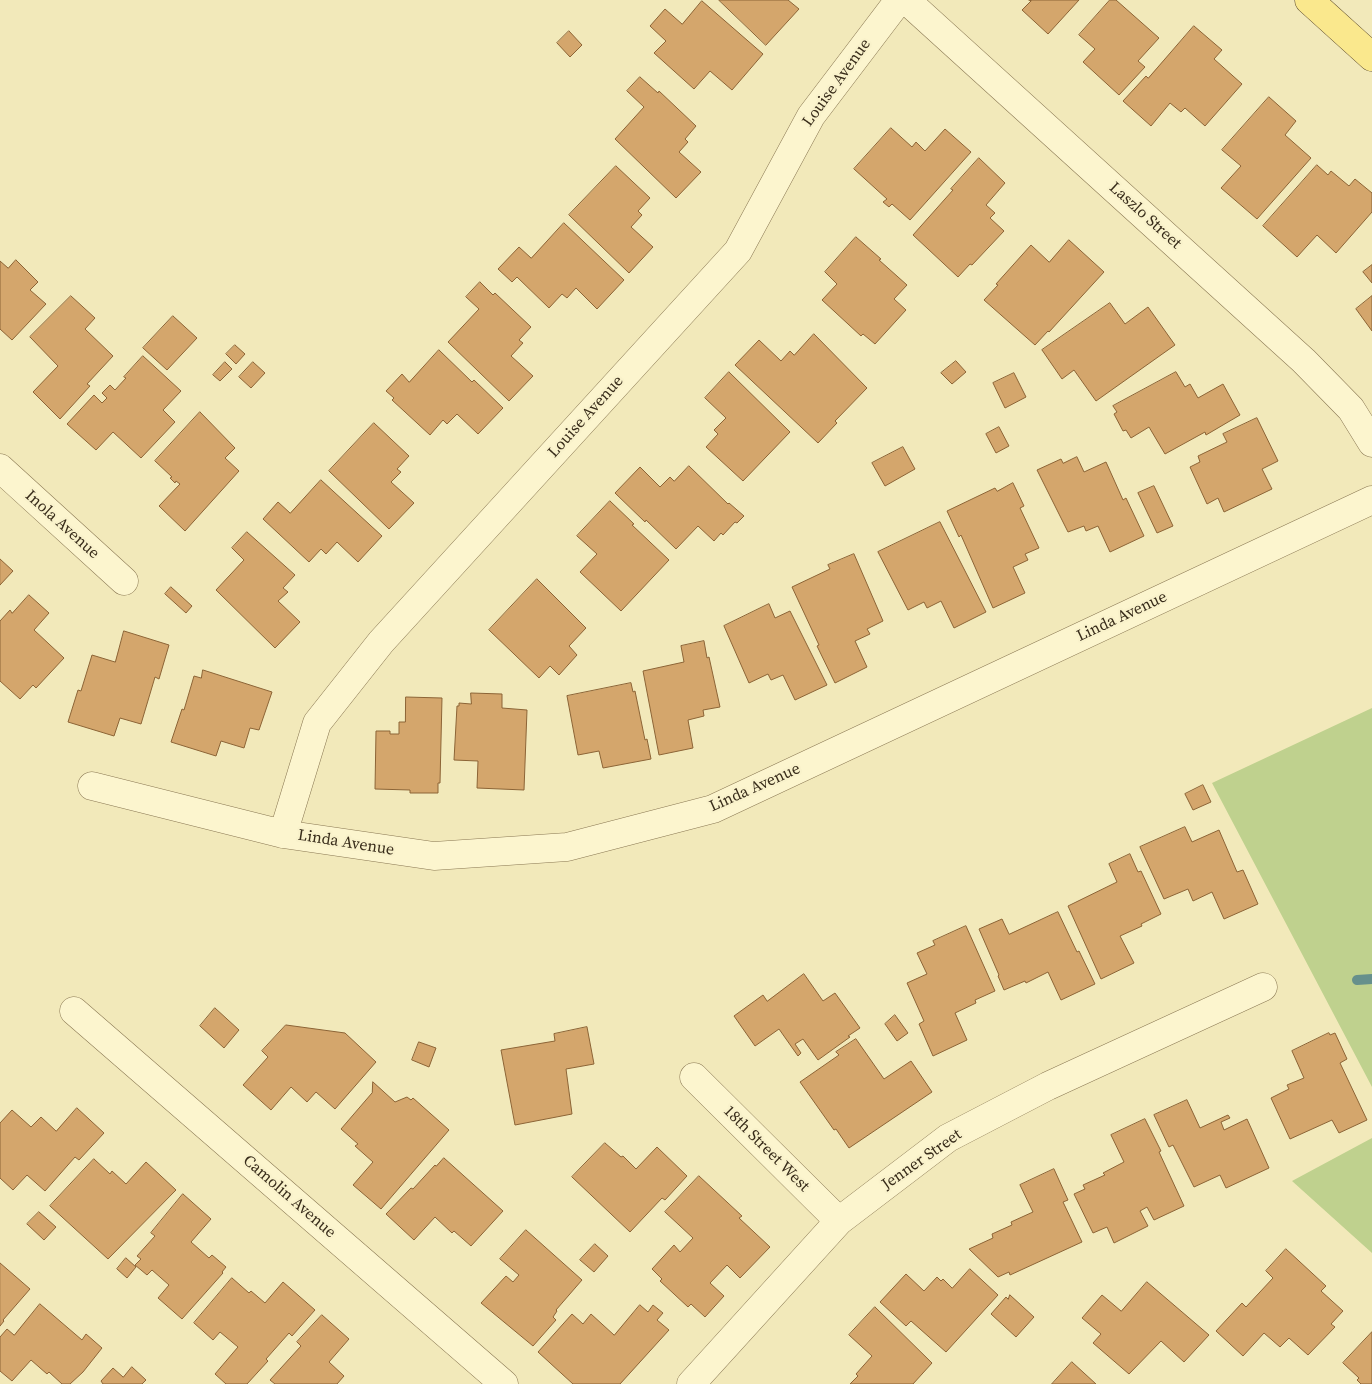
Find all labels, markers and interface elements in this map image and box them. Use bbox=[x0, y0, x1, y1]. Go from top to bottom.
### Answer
street label: Louise Avenue bbox=[799, 35, 875, 131]
street label: Laszlo Street bbox=[1105, 179, 1185, 253]
street label: Louise Avenue bbox=[544, 372, 628, 462]
street label: Inola Avenue bbox=[21, 487, 103, 563]
street label: Linda Avenue bbox=[1074, 588, 1170, 646]
street label: Linda Avenue bbox=[707, 759, 803, 817]
street label: Linda Avenue bbox=[296, 826, 396, 860]
street label: 18th Street West bbox=[719, 1102, 813, 1196]
street label: Jenner Street bbox=[878, 1125, 966, 1195]
street label: Camolin Avenue bbox=[239, 1151, 339, 1243]

